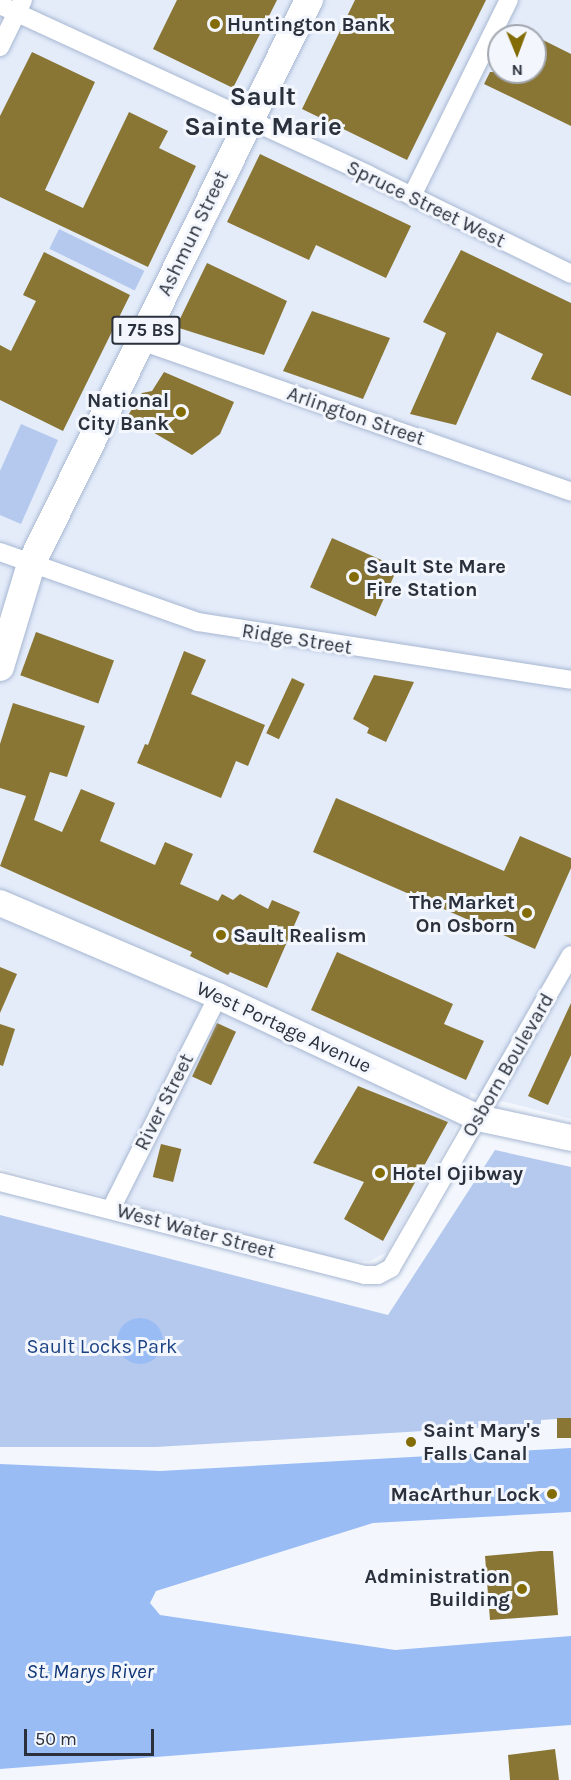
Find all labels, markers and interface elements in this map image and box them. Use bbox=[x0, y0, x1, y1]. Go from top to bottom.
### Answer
place label: Huntington Bank bbox=[227, 12, 390, 36]
marker: Huntington Bank bbox=[208, 17, 222, 31]
north arrow bbox=[487, 24, 547, 84]
text: N bbox=[511, 61, 523, 80]
district label: Sault Sainte Marie bbox=[184, 81, 342, 142]
street label: Spruce Street West bbox=[343, 155, 509, 253]
street label: Ashmun Street bbox=[152, 166, 234, 300]
road number: I 75 BS bbox=[110, 315, 182, 345]
street label: Arlington Street bbox=[284, 381, 428, 451]
place label: National City Bank bbox=[78, 388, 169, 435]
marker: National City Bank bbox=[174, 405, 188, 419]
place label: Sault Ste Mare Fire Station bbox=[366, 554, 506, 601]
marker: Sault Ste Mare Fire Station bbox=[347, 570, 361, 584]
street label: Ridge Street bbox=[240, 618, 354, 660]
place label: The Market On Osborn bbox=[409, 890, 515, 937]
marker: The Market On Osborn bbox=[520, 906, 534, 920]
place label: Sault Realism bbox=[233, 923, 366, 947]
marker: Sault Realism bbox=[214, 928, 228, 942]
street label: West Portage Avenue bbox=[193, 976, 375, 1078]
street label: Osborn Boulevard bbox=[457, 989, 559, 1141]
street label: River Street bbox=[129, 1050, 199, 1154]
place label: Hotel Ojibway bbox=[392, 1161, 523, 1185]
marker: Hotel Ojibway bbox=[373, 1166, 387, 1180]
street label: West Water Street bbox=[114, 1198, 278, 1264]
park label: Sault Locks Park bbox=[27, 1334, 177, 1358]
place label: Saint Mary's Falls Canal bbox=[423, 1418, 541, 1465]
marker: Saint Mary's Falls Canal bbox=[404, 1435, 418, 1449]
place label: MacArthur Lock bbox=[390, 1482, 540, 1506]
marker: MacArthur Lock bbox=[545, 1487, 559, 1501]
place label: Administration Building bbox=[364, 1565, 510, 1612]
marker: Administration Building bbox=[515, 1582, 529, 1596]
water label: St. Marys River bbox=[26, 1658, 154, 1684]
scale bar bbox=[27, 1717, 158, 1755]
text: 50 m bbox=[35, 1728, 77, 1750]

